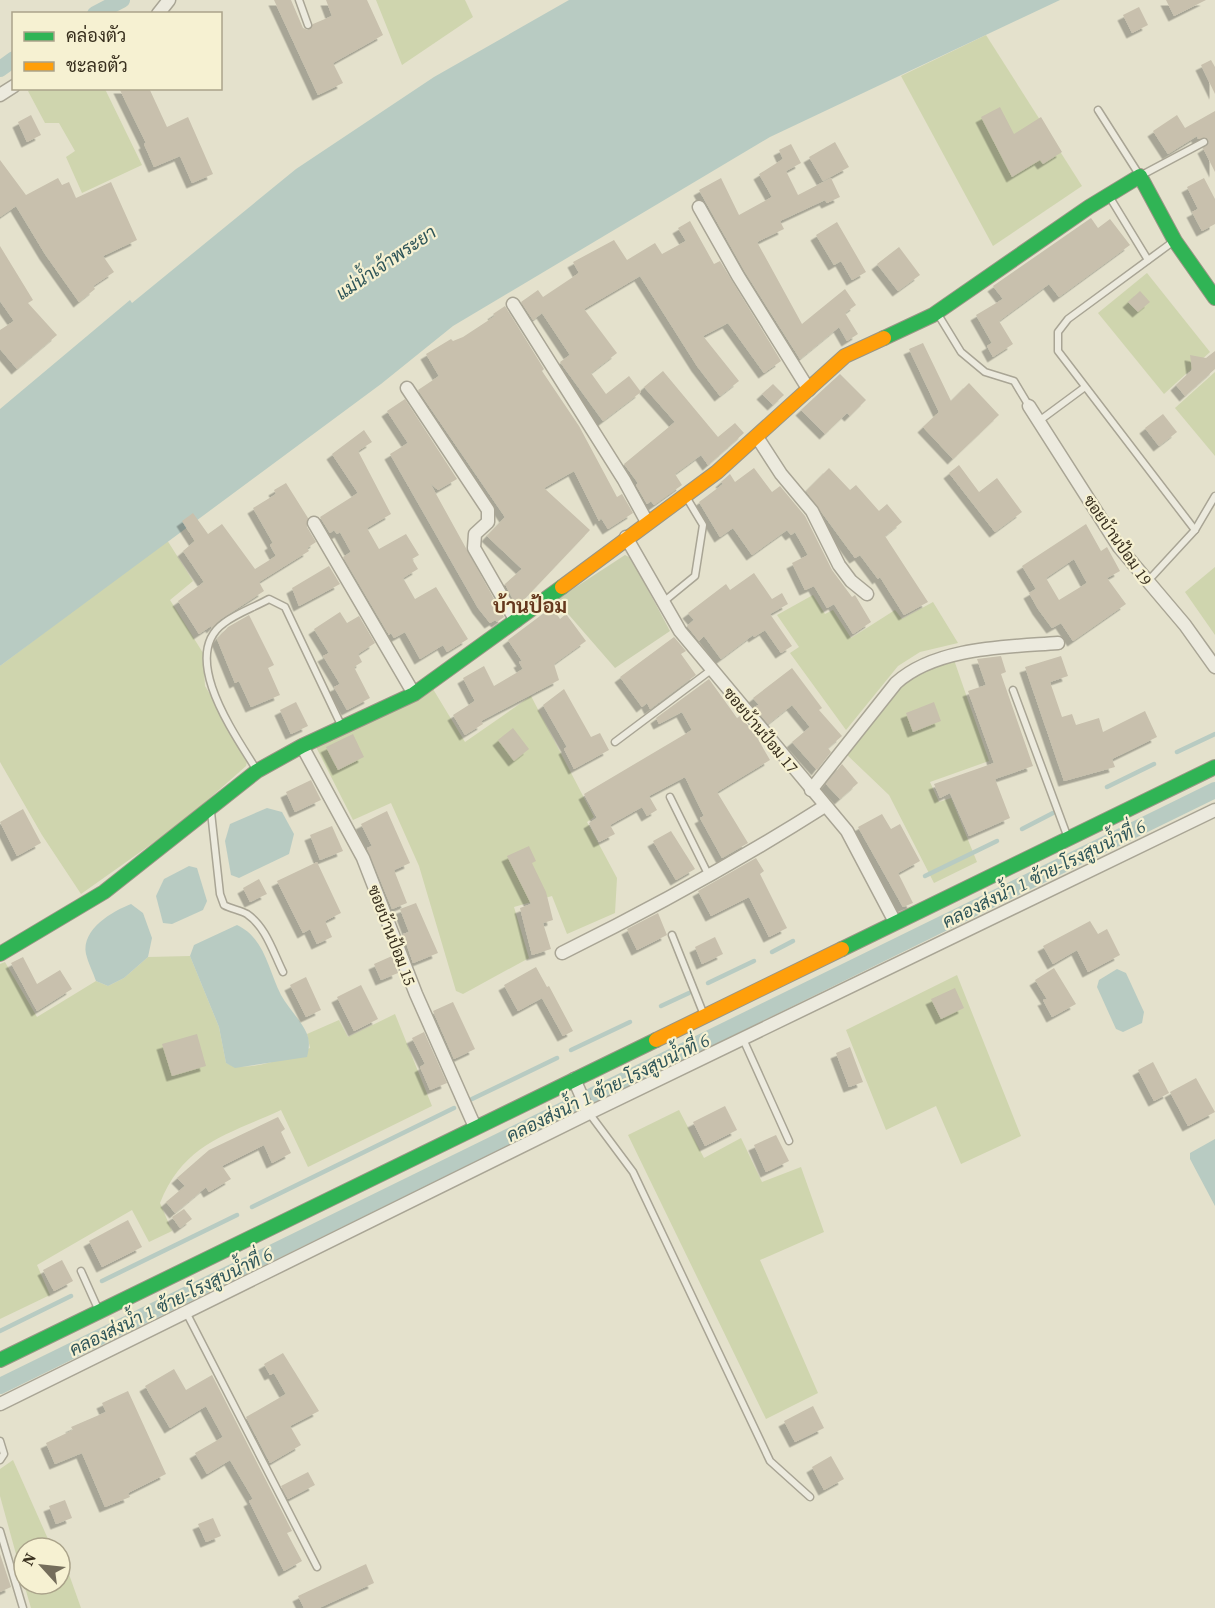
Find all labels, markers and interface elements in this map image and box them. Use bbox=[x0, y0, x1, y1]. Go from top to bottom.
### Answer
legend bbox=[12, 12, 222, 90]
text: คล่องตัว bbox=[66, 23, 126, 48]
text: ชะลอตัว bbox=[66, 53, 128, 78]
water label: แม่น้ำเจ้าพระยา bbox=[329, 217, 441, 305]
street label: ซอยบ้านป้อม 19 bbox=[1079, 490, 1157, 590]
district label: บ้านป้อม bbox=[493, 592, 567, 620]
street label: ซอยบ้านป้อม 17 bbox=[718, 682, 804, 778]
water label: คลองส่งน้ำ 1 ซ้าย-โรงสูบน้ำที่ 6 bbox=[937, 810, 1151, 935]
street label: ซอยบ้านป้อม 15 bbox=[363, 882, 421, 988]
water label: คลองส่งน้ำ 1 ซ้าย-โรงสูบน้ำที่ 6 bbox=[501, 1024, 715, 1149]
water label: คลองส่งน้ำ 1 ซ้าย-โรงสูบน้ำที่ 6 bbox=[64, 1238, 278, 1363]
north arrow bbox=[12, 1536, 72, 1596]
text: N bbox=[16, 1549, 41, 1569]

